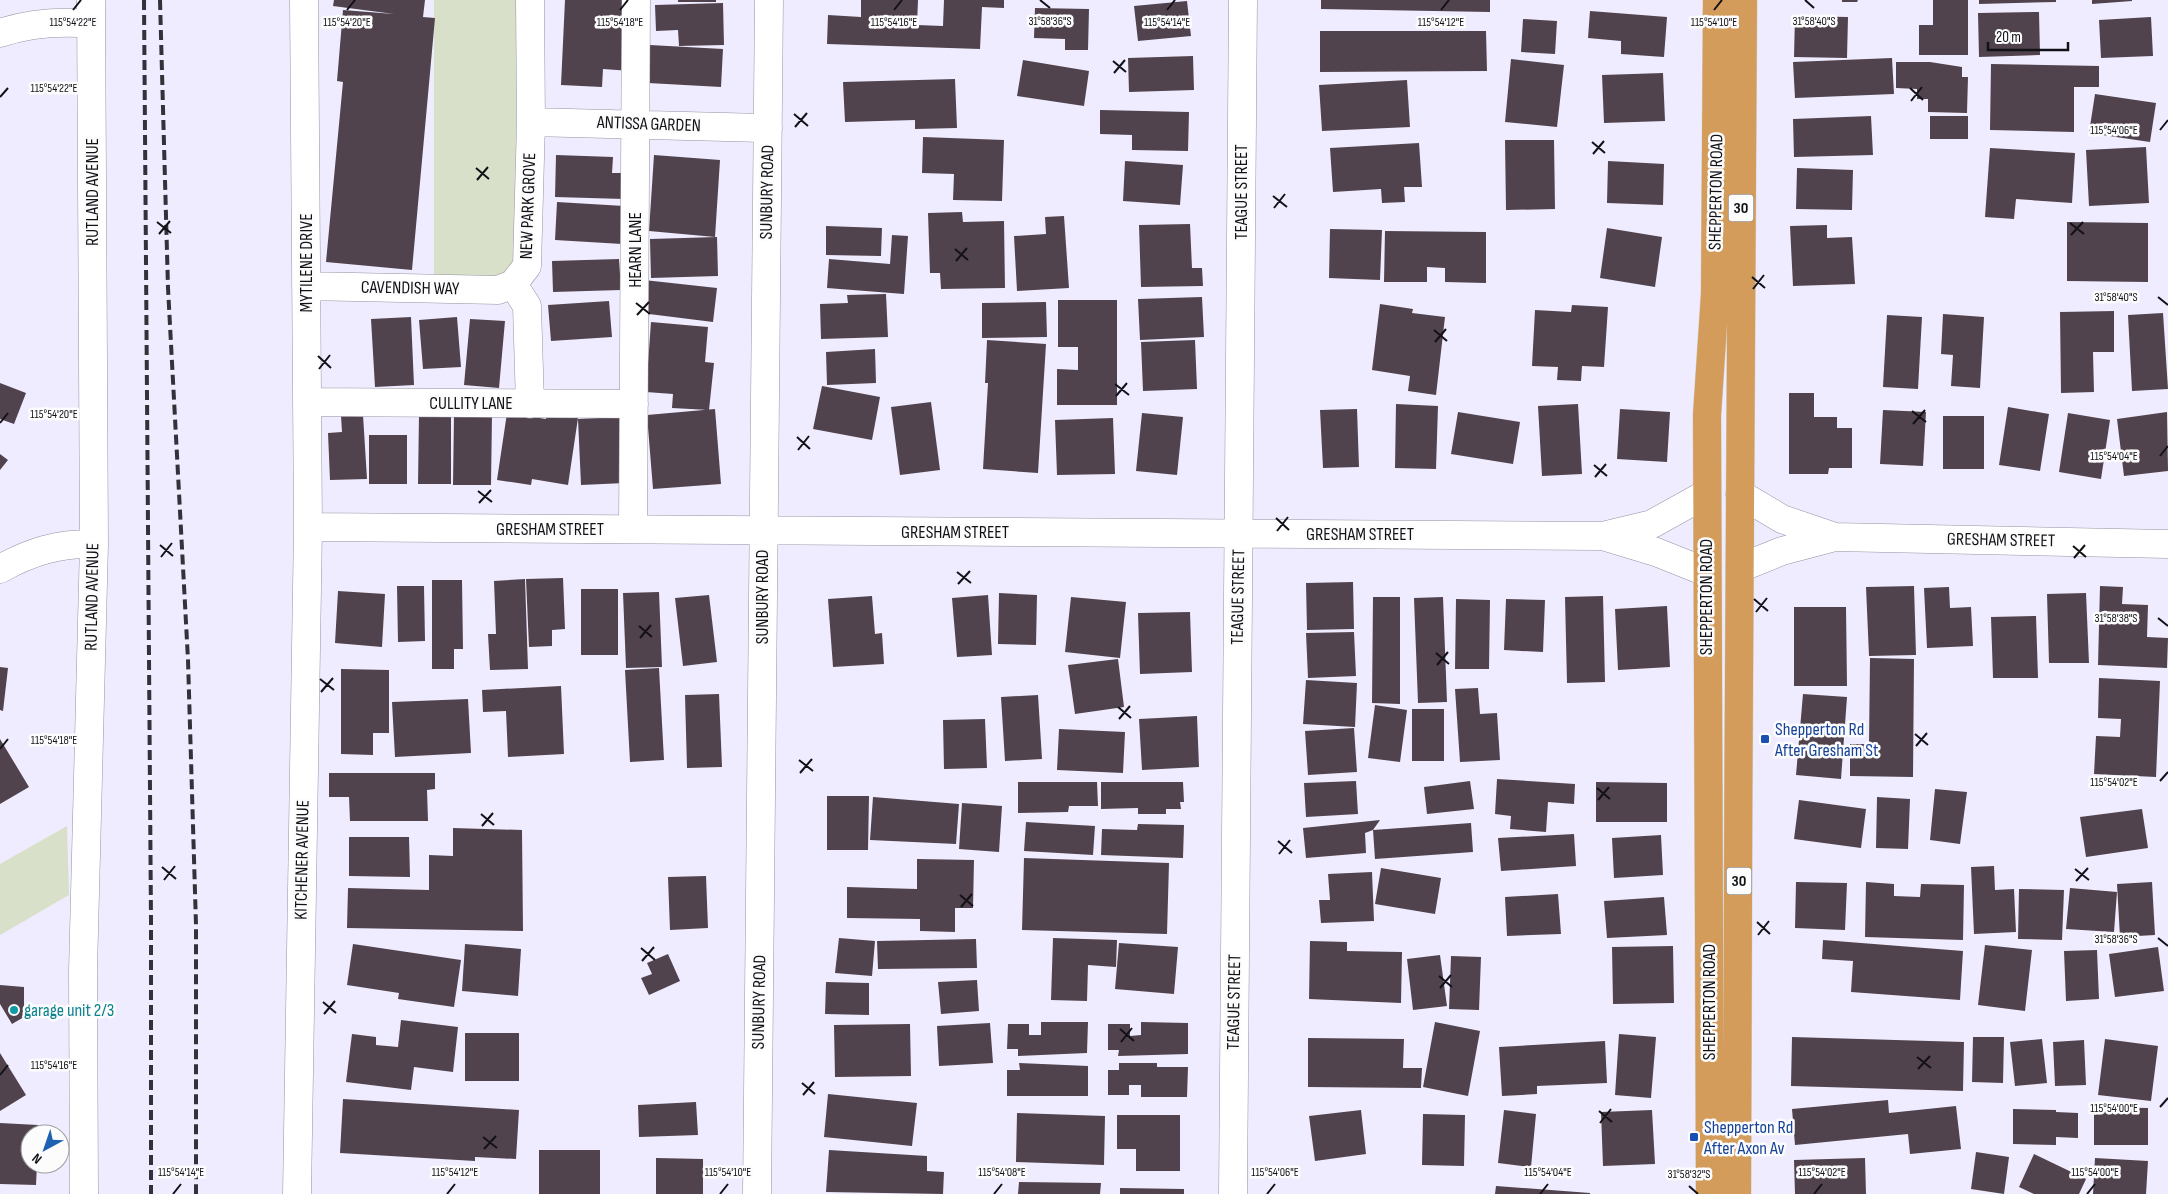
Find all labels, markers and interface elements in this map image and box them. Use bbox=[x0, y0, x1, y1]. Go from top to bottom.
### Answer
text: 31°58'36"S bbox=[1028, 14, 1072, 29]
text: 31°58'40"S bbox=[1792, 14, 1836, 29]
text: 115°54'22"E bbox=[50, 15, 96, 30]
text: 115°54'20"E bbox=[323, 15, 371, 30]
text: 115°54'18"E bbox=[597, 15, 643, 30]
text: 115°54'16"E bbox=[871, 15, 917, 30]
text: 115°54'14"E bbox=[1144, 15, 1190, 30]
text: 115°54'12"E bbox=[1418, 15, 1464, 30]
text: 115°54'10"E bbox=[1691, 15, 1737, 30]
scale bar bbox=[1988, 20, 2068, 52]
text: 20 m bbox=[1996, 28, 2021, 47]
text: 115°54'22"E bbox=[31, 81, 77, 96]
street label: ANTISSA GARDEN bbox=[596, 112, 701, 136]
text: 115°54'06"E bbox=[2090, 123, 2138, 138]
street label: SHEPPERTON ROAD bbox=[1704, 134, 1728, 250]
street label: RUTLAND AVENUE bbox=[82, 138, 103, 246]
street label: SUNBURY ROAD bbox=[756, 144, 778, 240]
street label: TEAGUE STREET bbox=[1231, 144, 1252, 240]
street label: NEW PARK GROVE bbox=[516, 152, 540, 260]
road number: 30 bbox=[1728, 194, 1754, 222]
street label: HEARN LANE bbox=[625, 212, 646, 288]
street label: MYTILENE DRIVE bbox=[296, 213, 317, 313]
street label: CAVENDISH WAY bbox=[361, 277, 460, 299]
text: 31°58'40"S bbox=[2094, 290, 2138, 305]
street label: CULLITY LANE bbox=[429, 393, 513, 414]
text: 115°54'20"E bbox=[30, 407, 78, 422]
text: 115°54'04"E bbox=[2090, 449, 2138, 464]
street label: GRESHAM STREET bbox=[496, 519, 604, 540]
street label: GRESHAM STREET bbox=[901, 522, 1009, 543]
street label: GRESHAM STREET bbox=[1306, 524, 1414, 545]
street label: GRESHAM STREET bbox=[1947, 529, 2055, 551]
street label: SHEPPERTON ROAD bbox=[1696, 539, 1717, 655]
street label: RUTLAND AVENUE bbox=[81, 543, 103, 651]
street label: TEAGUE STREET bbox=[1227, 549, 1249, 645]
street label: SUNBURY ROAD bbox=[752, 550, 773, 644]
text: 31°58'38"S bbox=[2095, 611, 2137, 626]
place label: Shepperton Rd After Gresham St bbox=[1774, 719, 1879, 761]
text: 115°54'18"E bbox=[31, 733, 77, 748]
marker: Shepperton Rd After Gresham St bbox=[1759, 733, 1771, 745]
text: 115°54'02"E bbox=[2090, 775, 2138, 790]
street label: KITCHENER AVENUE bbox=[290, 800, 314, 920]
road number: 30 bbox=[1726, 868, 1752, 894]
text: 31°58'36"S bbox=[2094, 932, 2138, 947]
street label: SHEPPERTON ROAD bbox=[1699, 944, 1720, 1060]
street label: SUNBURY ROAD bbox=[748, 954, 770, 1050]
street label: TEAGUE STREET bbox=[1223, 954, 1245, 1050]
place label: garage unit 2/3 bbox=[24, 1000, 114, 1021]
marker: garage unit 2/3 bbox=[8, 1004, 20, 1016]
text: 115°54'16"E bbox=[31, 1058, 77, 1073]
text: 115°54'00"E bbox=[2090, 1101, 2138, 1116]
place label: Shepperton Rd After Axon Av bbox=[1703, 1117, 1793, 1159]
north arrow bbox=[20, 1124, 70, 1174]
marker: Shepperton Rd After Axon Av bbox=[1688, 1131, 1700, 1143]
text: N bbox=[29, 1150, 45, 1167]
text: 115°54'14"E bbox=[158, 1165, 204, 1180]
text: 115°54'12"E bbox=[432, 1165, 478, 1180]
text: 115°54'10"E bbox=[705, 1165, 751, 1180]
text: 115°54'08"E bbox=[978, 1165, 1026, 1180]
text: 115°54'06"E bbox=[1251, 1165, 1299, 1180]
text: 115°54'04"E bbox=[1524, 1165, 1572, 1180]
text: 115°54'02"E bbox=[1798, 1165, 1846, 1180]
text: 115°54'00"E bbox=[2071, 1165, 2119, 1180]
text: 31°58'32"S bbox=[1668, 1167, 1710, 1182]

